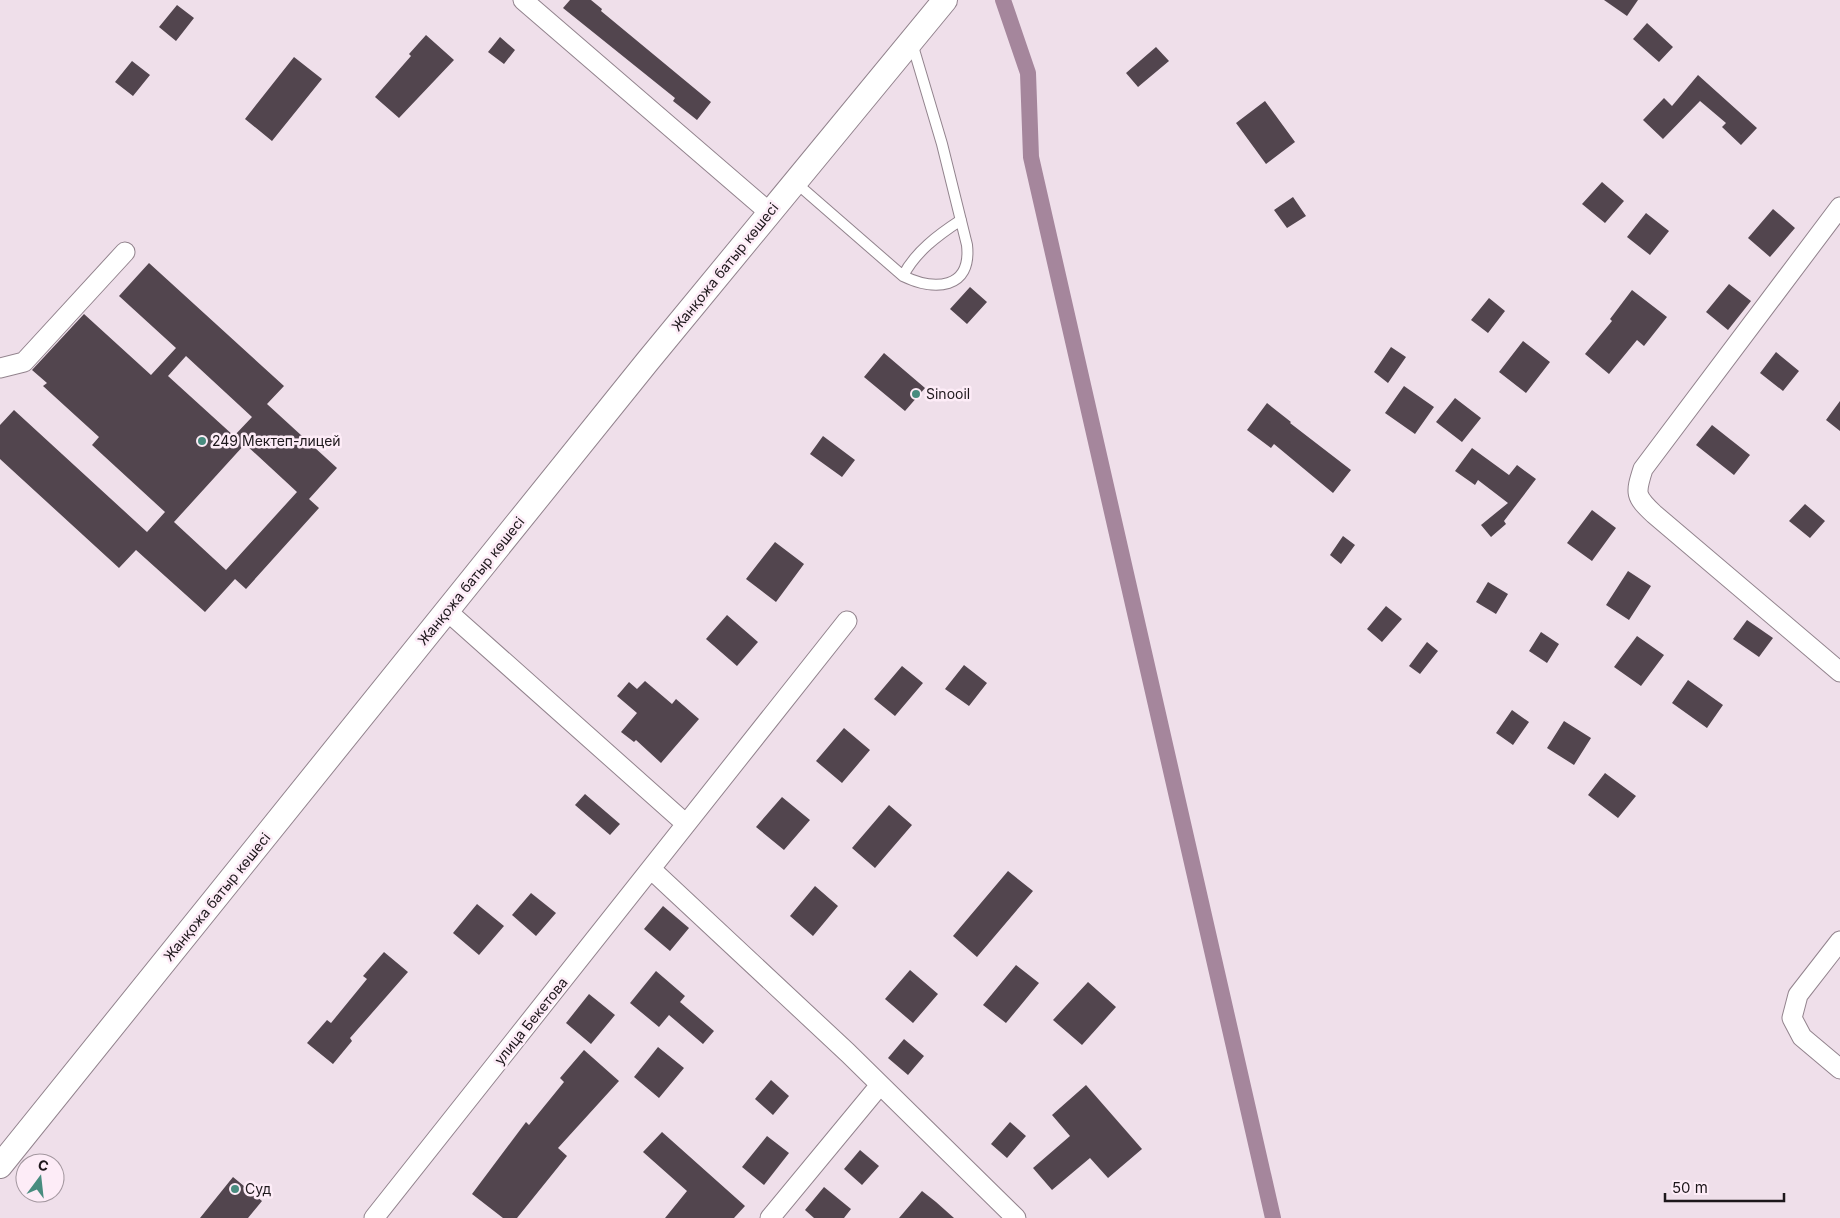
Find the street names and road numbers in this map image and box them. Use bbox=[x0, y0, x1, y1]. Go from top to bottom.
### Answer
street label: Жанқожа батыр көшесі bbox=[668, 199, 782, 334]
street label: Жанқожа батыр көшесі bbox=[414, 513, 528, 648]
street label: Жанқожа батыр көшесі bbox=[160, 829, 274, 964]
street label: улица Бекетова bbox=[490, 974, 571, 1068]

